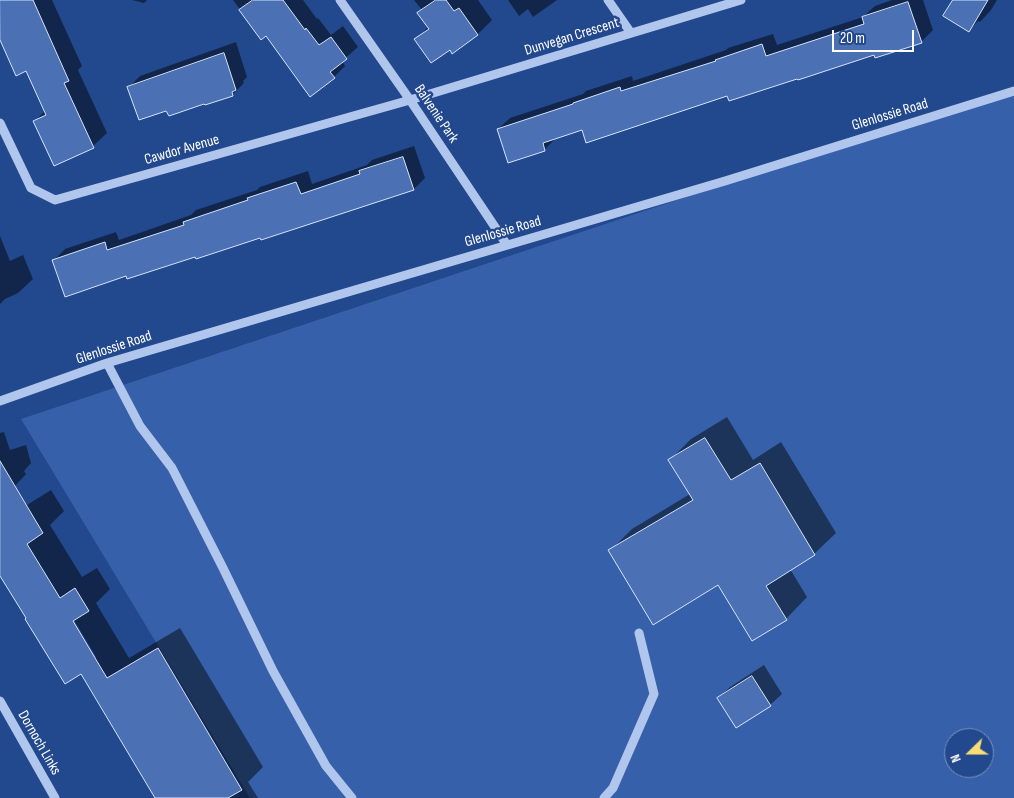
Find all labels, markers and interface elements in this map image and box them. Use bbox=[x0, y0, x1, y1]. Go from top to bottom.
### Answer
street label: Dunvegan Crescent bbox=[523, 14, 621, 60]
scale bar bbox=[834, 20, 916, 52]
text: 20 m bbox=[840, 29, 865, 48]
street label: Balvenie Park bbox=[410, 81, 462, 147]
street label: Glenlossie Road bbox=[850, 95, 930, 135]
street label: Cawdor Avenue bbox=[143, 131, 221, 169]
street label: Glenlossie Road bbox=[463, 213, 543, 251]
street label: Glenlossie Road bbox=[74, 327, 154, 369]
street label: Dornoch Links bbox=[13, 708, 65, 778]
north arrow bbox=[944, 728, 994, 778]
text: N bbox=[946, 752, 965, 765]

